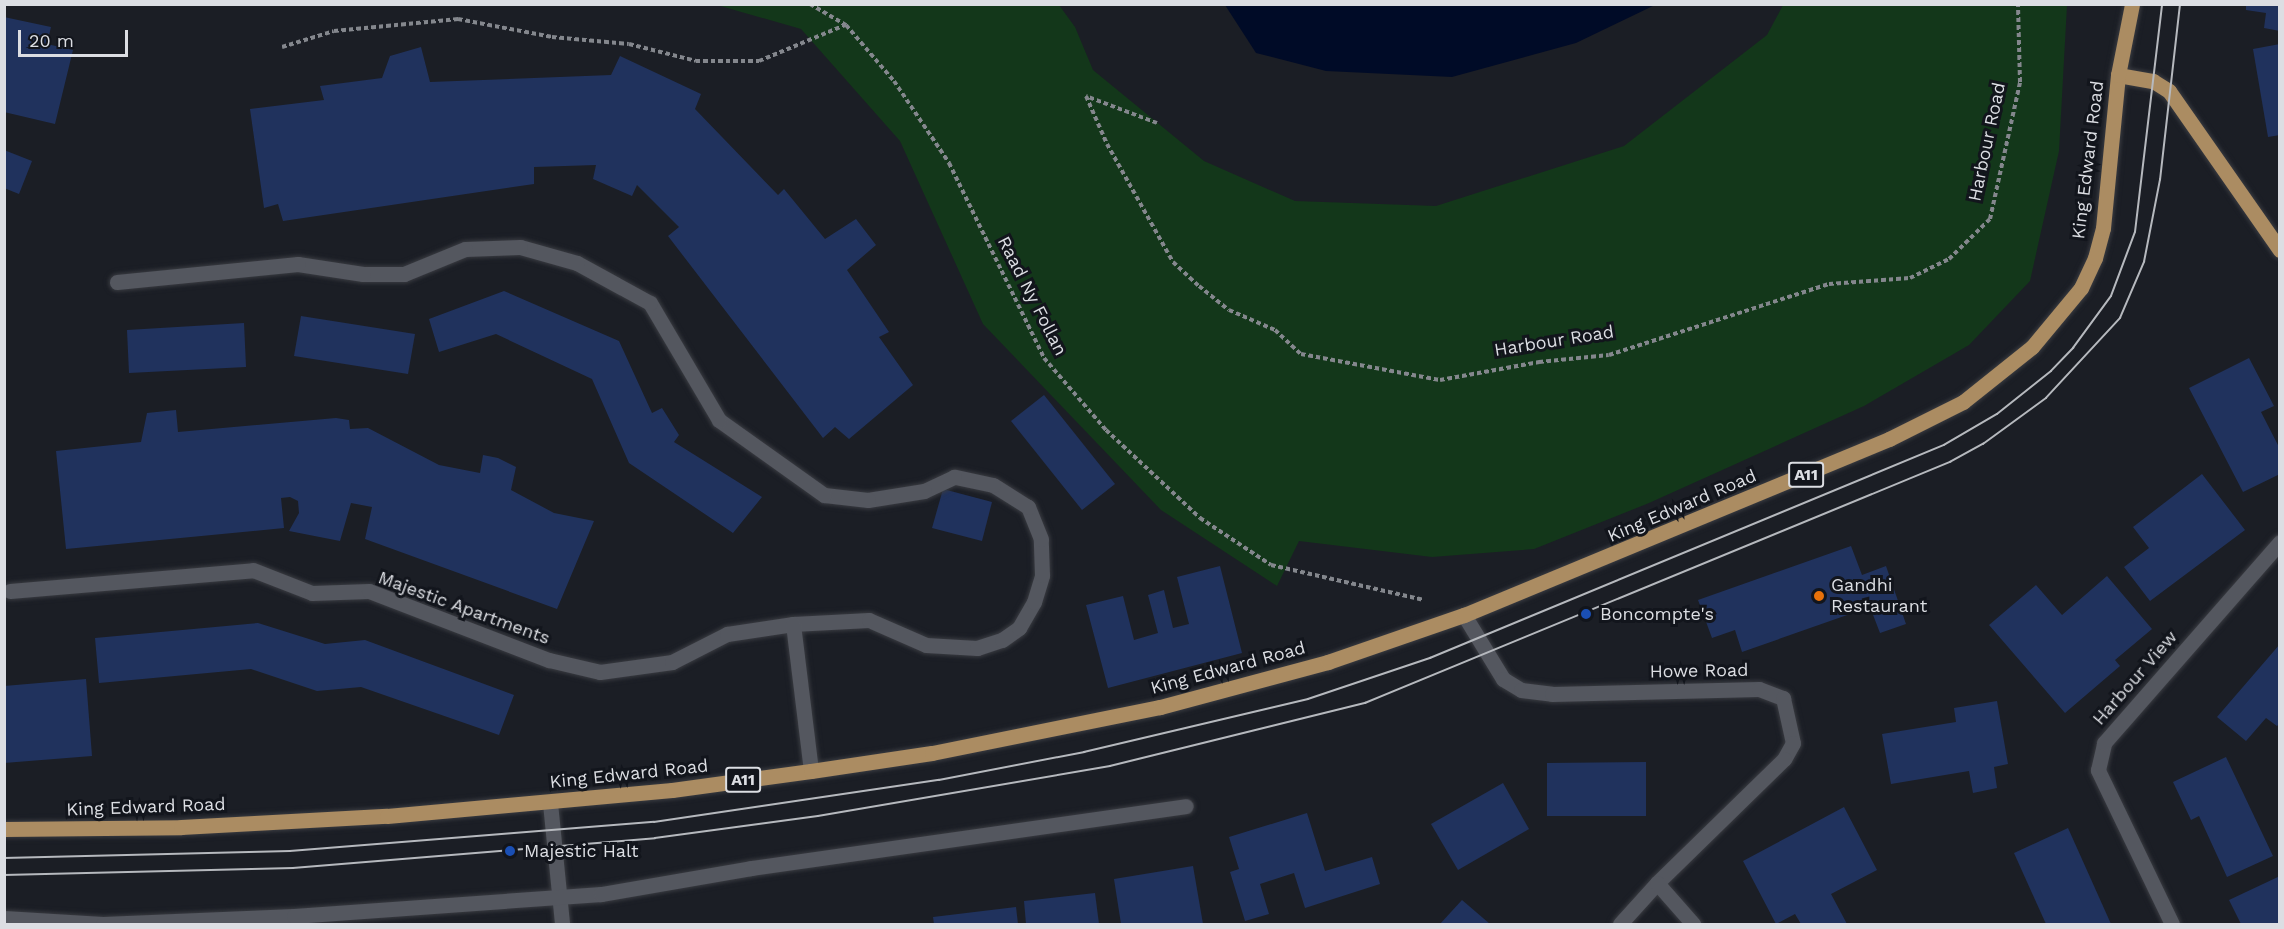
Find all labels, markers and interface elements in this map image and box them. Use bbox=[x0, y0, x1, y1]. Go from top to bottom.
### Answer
scale bar bbox=[21, 18, 130, 56]
text: 20 m bbox=[29, 30, 74, 51]
street label: Harbour Road bbox=[1964, 80, 2010, 204]
street label: King Edward Road bbox=[2068, 80, 2108, 240]
street label: Raad Ny Follan bbox=[993, 232, 1071, 360]
street label: Harbour Road bbox=[1492, 321, 1616, 361]
road number: A11 bbox=[1788, 462, 1824, 488]
street label: King Edward Road bbox=[1604, 465, 1760, 547]
street label: Majestic Apartments bbox=[375, 567, 553, 649]
place label: Gandhi Restaurant bbox=[1831, 575, 1927, 618]
marker: Gandhi Restaurant bbox=[1812, 589, 1826, 603]
place label: Boncompte's bbox=[1600, 603, 1714, 625]
marker: Boncompte's bbox=[1577, 605, 1595, 623]
street label: Harbour View bbox=[2088, 626, 2182, 730]
street label: King Edward Road bbox=[1148, 637, 1308, 699]
street label: Howe Road bbox=[1649, 659, 1749, 683]
street label: King Edward Road bbox=[549, 755, 709, 793]
road number: A11 bbox=[725, 767, 761, 793]
street label: King Edward Road bbox=[66, 793, 226, 821]
place label: Majestic Halt bbox=[524, 840, 639, 862]
marker: Majestic Halt bbox=[501, 842, 519, 860]

